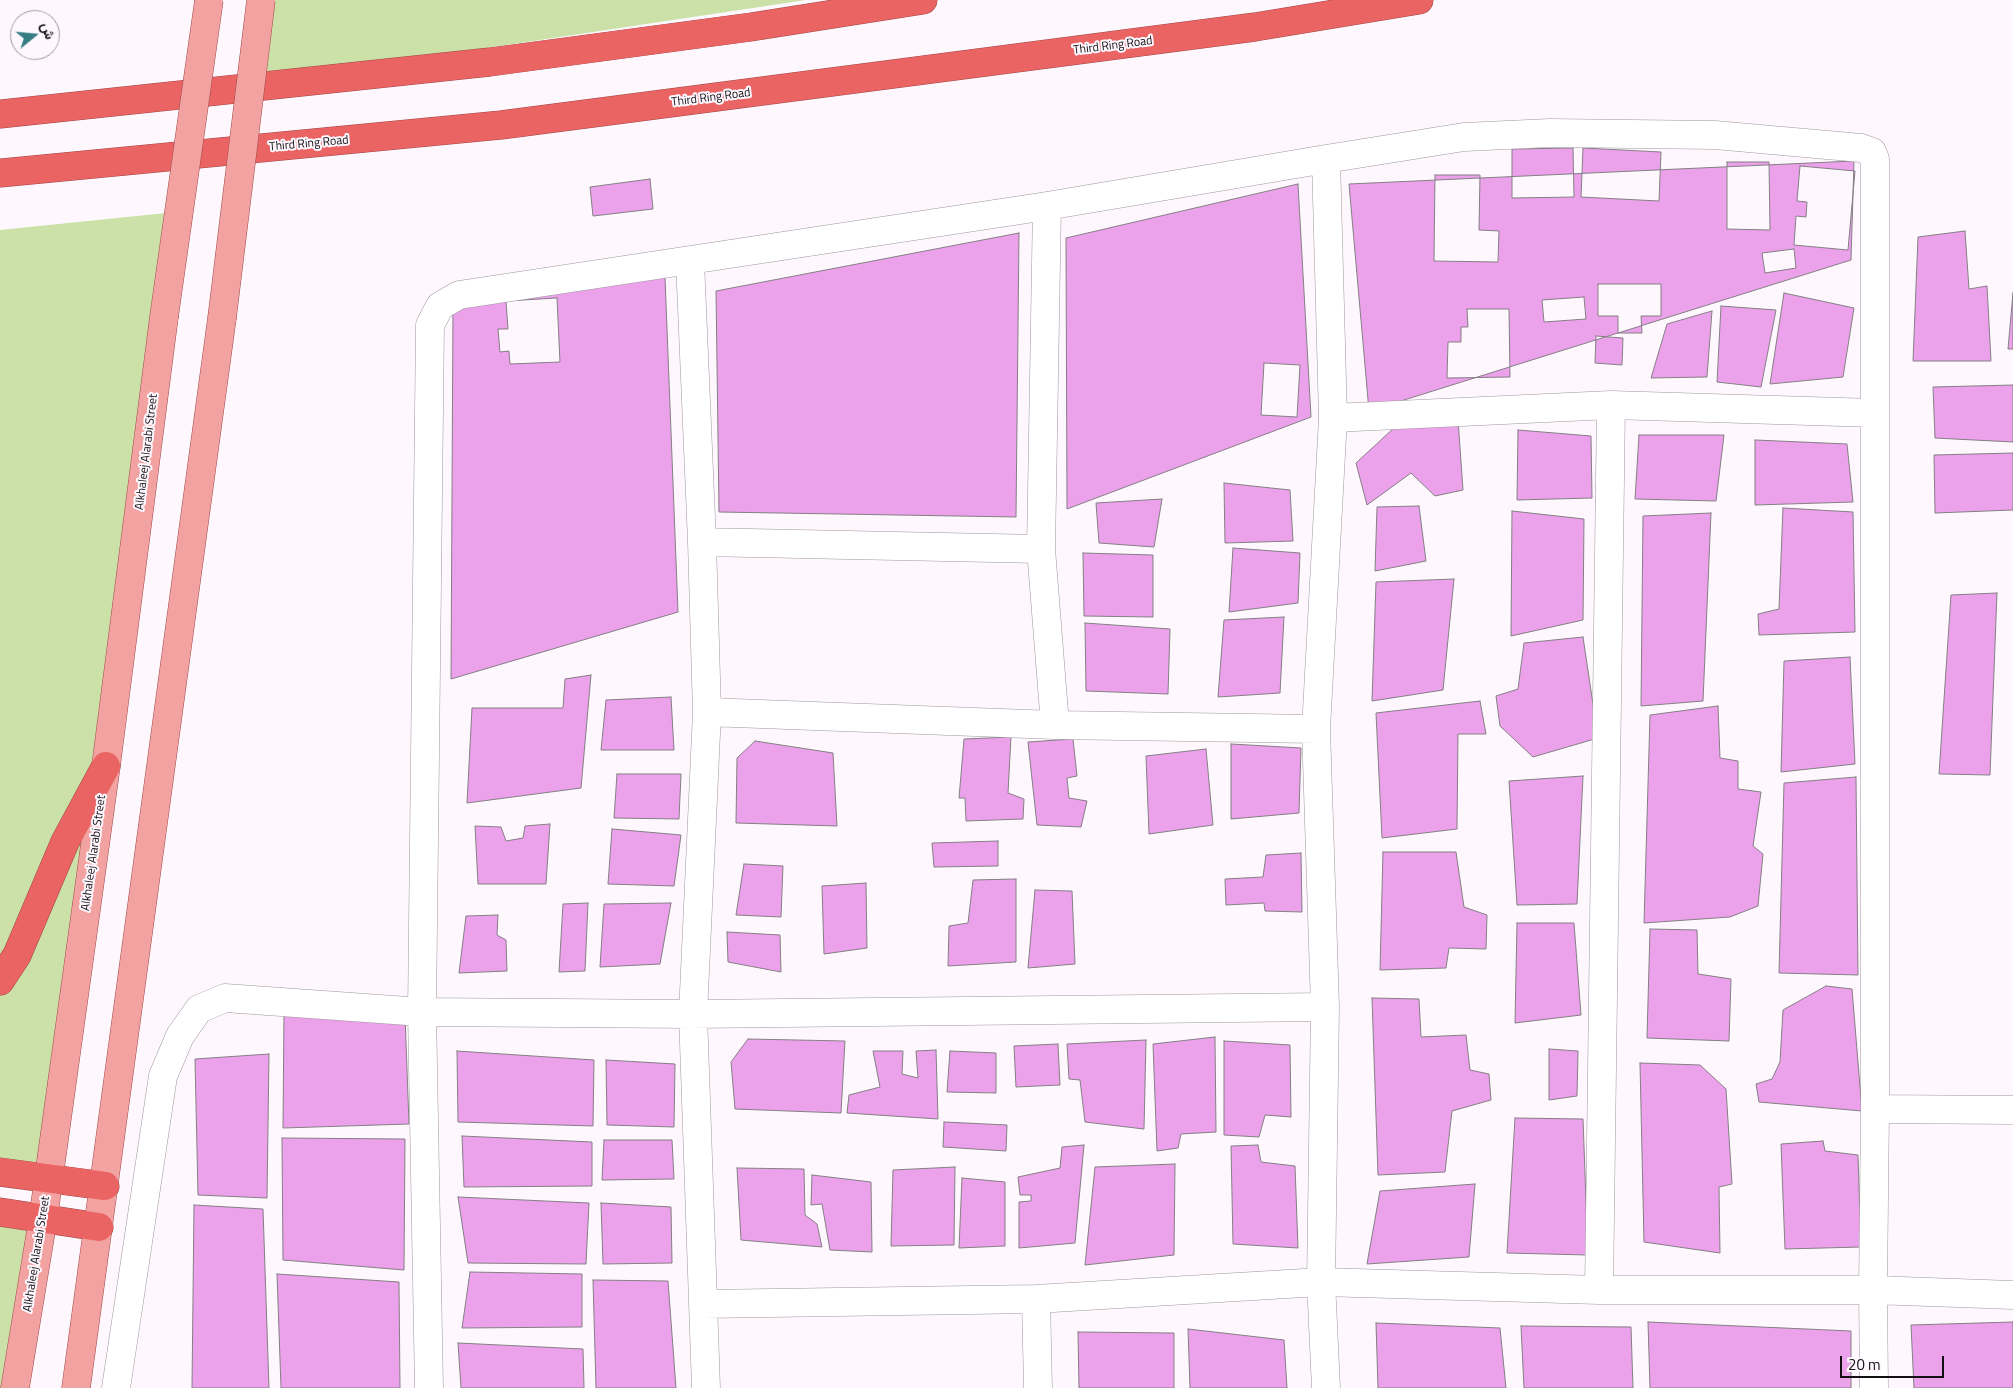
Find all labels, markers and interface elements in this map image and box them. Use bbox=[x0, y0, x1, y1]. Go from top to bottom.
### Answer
north arrow bbox=[10, 10, 60, 60]
text: ش bbox=[36, 20, 61, 42]
street label: Third Ring Road bbox=[1073, 34, 1153, 58]
street label: Third Ring Road bbox=[671, 86, 751, 110]
street label: Third Ring Road bbox=[269, 133, 349, 155]
street label: Alkhaleej Alarabi Street bbox=[133, 393, 161, 511]
street label: Alkhaleej Alarabi Street bbox=[79, 794, 109, 912]
street label: Alkhaleej Alarabi Street bbox=[21, 1195, 53, 1313]
scale bar bbox=[1843, 1346, 1947, 1378]
text: 20 m bbox=[1848, 1353, 1881, 1376]

